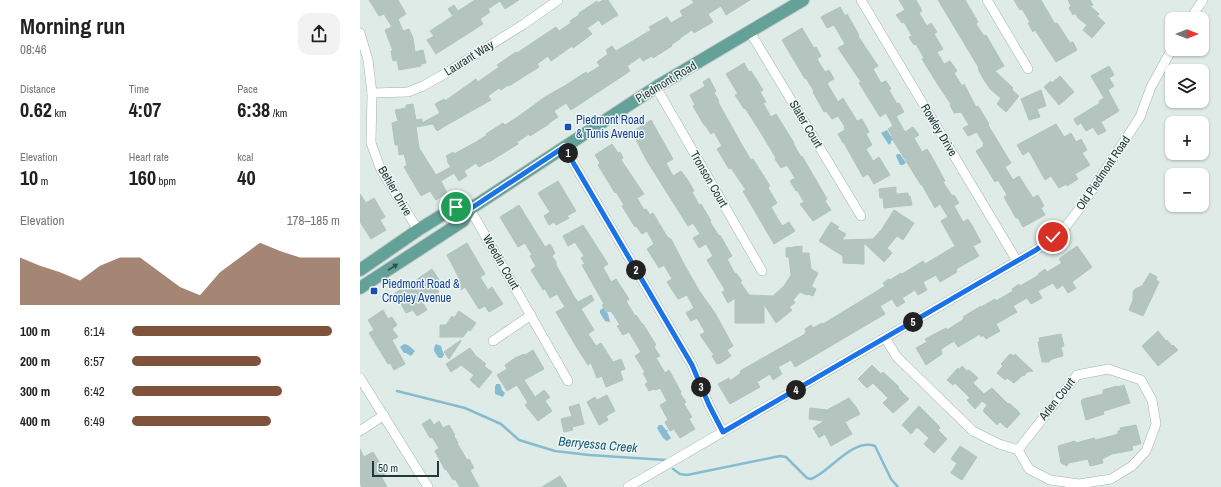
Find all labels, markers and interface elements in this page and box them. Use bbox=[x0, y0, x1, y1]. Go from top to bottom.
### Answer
text: Morning run bbox=[20, 11, 125, 41]
north arrow bbox=[1165, 12, 1209, 56]
map controls bbox=[1165, 12, 1209, 212]
button: share bbox=[298, 13, 340, 55]
street label: Laurant Way bbox=[441, 36, 497, 79]
text: 08:46 bbox=[20, 41, 47, 58]
street label: Piedmont Road bbox=[633, 58, 699, 106]
button: layers bbox=[1165, 64, 1209, 108]
text: Distance bbox=[20, 82, 56, 96]
text: Time bbox=[129, 82, 149, 96]
text: Pace bbox=[237, 82, 258, 96]
text: 0.62 bbox=[20, 96, 52, 123]
text: 4:07 bbox=[129, 96, 161, 123]
text: 6:38 bbox=[237, 96, 270, 123]
street label: Slater Court bbox=[786, 97, 827, 151]
street label: Rowley Drive bbox=[917, 101, 961, 159]
text: km bbox=[52, 106, 66, 120]
text: /km bbox=[270, 106, 287, 120]
place label: Piedmont Road & Tunis Avenue bbox=[576, 112, 644, 142]
button: + bbox=[1165, 116, 1209, 160]
marker: Piedmont Road & Tunis Avenue bbox=[563, 122, 573, 132]
street label: Old Piedmont Road bbox=[1072, 133, 1134, 213]
pin: 1 bbox=[558, 143, 578, 163]
text: 1 bbox=[565, 146, 571, 160]
street label: Tronson Court bbox=[686, 148, 732, 210]
text: Elevation bbox=[20, 150, 58, 164]
text: Heart rate bbox=[129, 150, 169, 164]
text: kcal bbox=[237, 150, 253, 164]
street label: Behler Drive bbox=[374, 163, 416, 219]
text: 10 bbox=[20, 164, 38, 191]
text: 160 bbox=[129, 164, 156, 191]
text: 40 bbox=[237, 164, 256, 191]
button: − bbox=[1165, 168, 1209, 212]
text: m bbox=[38, 174, 48, 188]
text: bpm bbox=[156, 174, 176, 188]
pin bbox=[439, 190, 473, 224]
icon: arrive bbox=[445, 196, 467, 218]
text: Elevation bbox=[20, 212, 64, 229]
text: 178–185 m bbox=[287, 212, 340, 229]
pin bbox=[1036, 220, 1070, 254]
icon: check bbox=[1042, 226, 1064, 248]
street label: Weedin Court bbox=[479, 232, 523, 292]
pin: 2 bbox=[626, 260, 646, 280]
one-way arrow bbox=[387, 263, 399, 270]
text: 2 bbox=[633, 263, 639, 277]
place label: Piedmont Road & Cropley Avenue bbox=[382, 276, 460, 306]
marker: Piedmont Road & Cropley Avenue bbox=[369, 286, 379, 296]
pin: 5 bbox=[903, 312, 923, 332]
text: 5 bbox=[910, 315, 916, 329]
text: 100 m bbox=[20, 323, 50, 340]
text: 6:14 bbox=[84, 323, 105, 340]
text: 200 m bbox=[20, 353, 50, 370]
text: 6:57 bbox=[84, 353, 105, 370]
street label: Arlen Court bbox=[1035, 374, 1079, 424]
pin: 3 bbox=[691, 377, 711, 397]
text: 3 bbox=[698, 380, 704, 394]
pin: 4 bbox=[786, 380, 806, 400]
text: 300 m bbox=[20, 383, 50, 400]
text: 6:42 bbox=[84, 383, 105, 400]
text: 4 bbox=[793, 383, 799, 397]
text: 400 m bbox=[20, 413, 50, 430]
text: 6:49 bbox=[84, 413, 105, 430]
water label: Berryessa Creek bbox=[558, 433, 639, 456]
scale bar bbox=[372, 459, 439, 478]
text: 50 m bbox=[378, 461, 398, 475]

